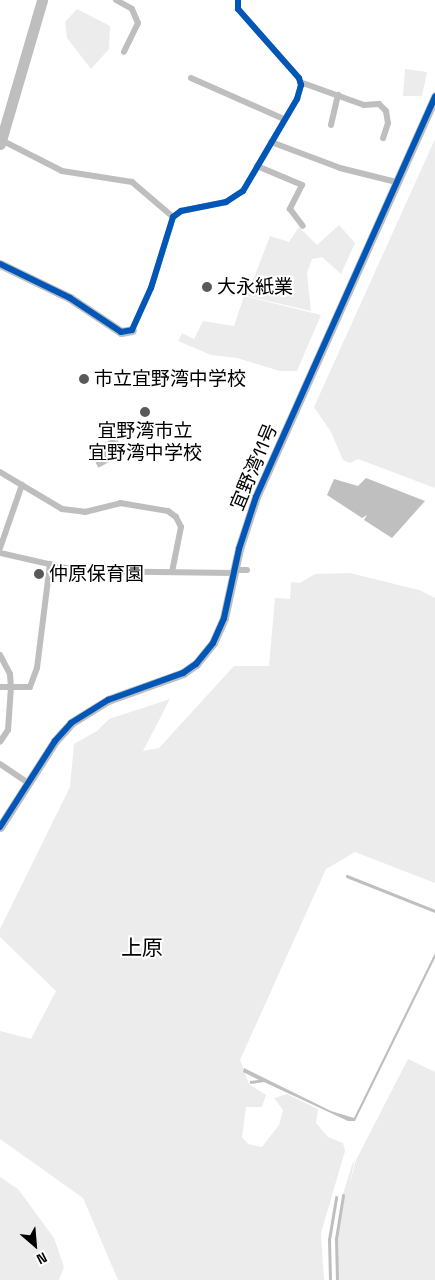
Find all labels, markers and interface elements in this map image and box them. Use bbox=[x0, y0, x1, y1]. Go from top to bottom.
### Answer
place label: 大永紙業 bbox=[217, 276, 293, 298]
marker: 大永紙業 bbox=[201, 281, 213, 293]
place label: 市立宜野湾中学校 bbox=[94, 368, 246, 390]
marker: 市立宜野湾中学校 bbox=[78, 373, 90, 385]
marker: 宜野湾市立 宜野湾中学校 bbox=[139, 406, 151, 418]
place label: 宜野湾市立 宜野湾中学校 bbox=[88, 420, 202, 464]
street label: 宜野湾11号 bbox=[226, 420, 282, 514]
place label: 仲原保育園 bbox=[49, 563, 144, 585]
marker: 仲原保育園 bbox=[33, 568, 45, 580]
district label: 上原 bbox=[121, 935, 163, 961]
north arrow bbox=[10, 1220, 60, 1270]
text: N bbox=[34, 1248, 50, 1269]

